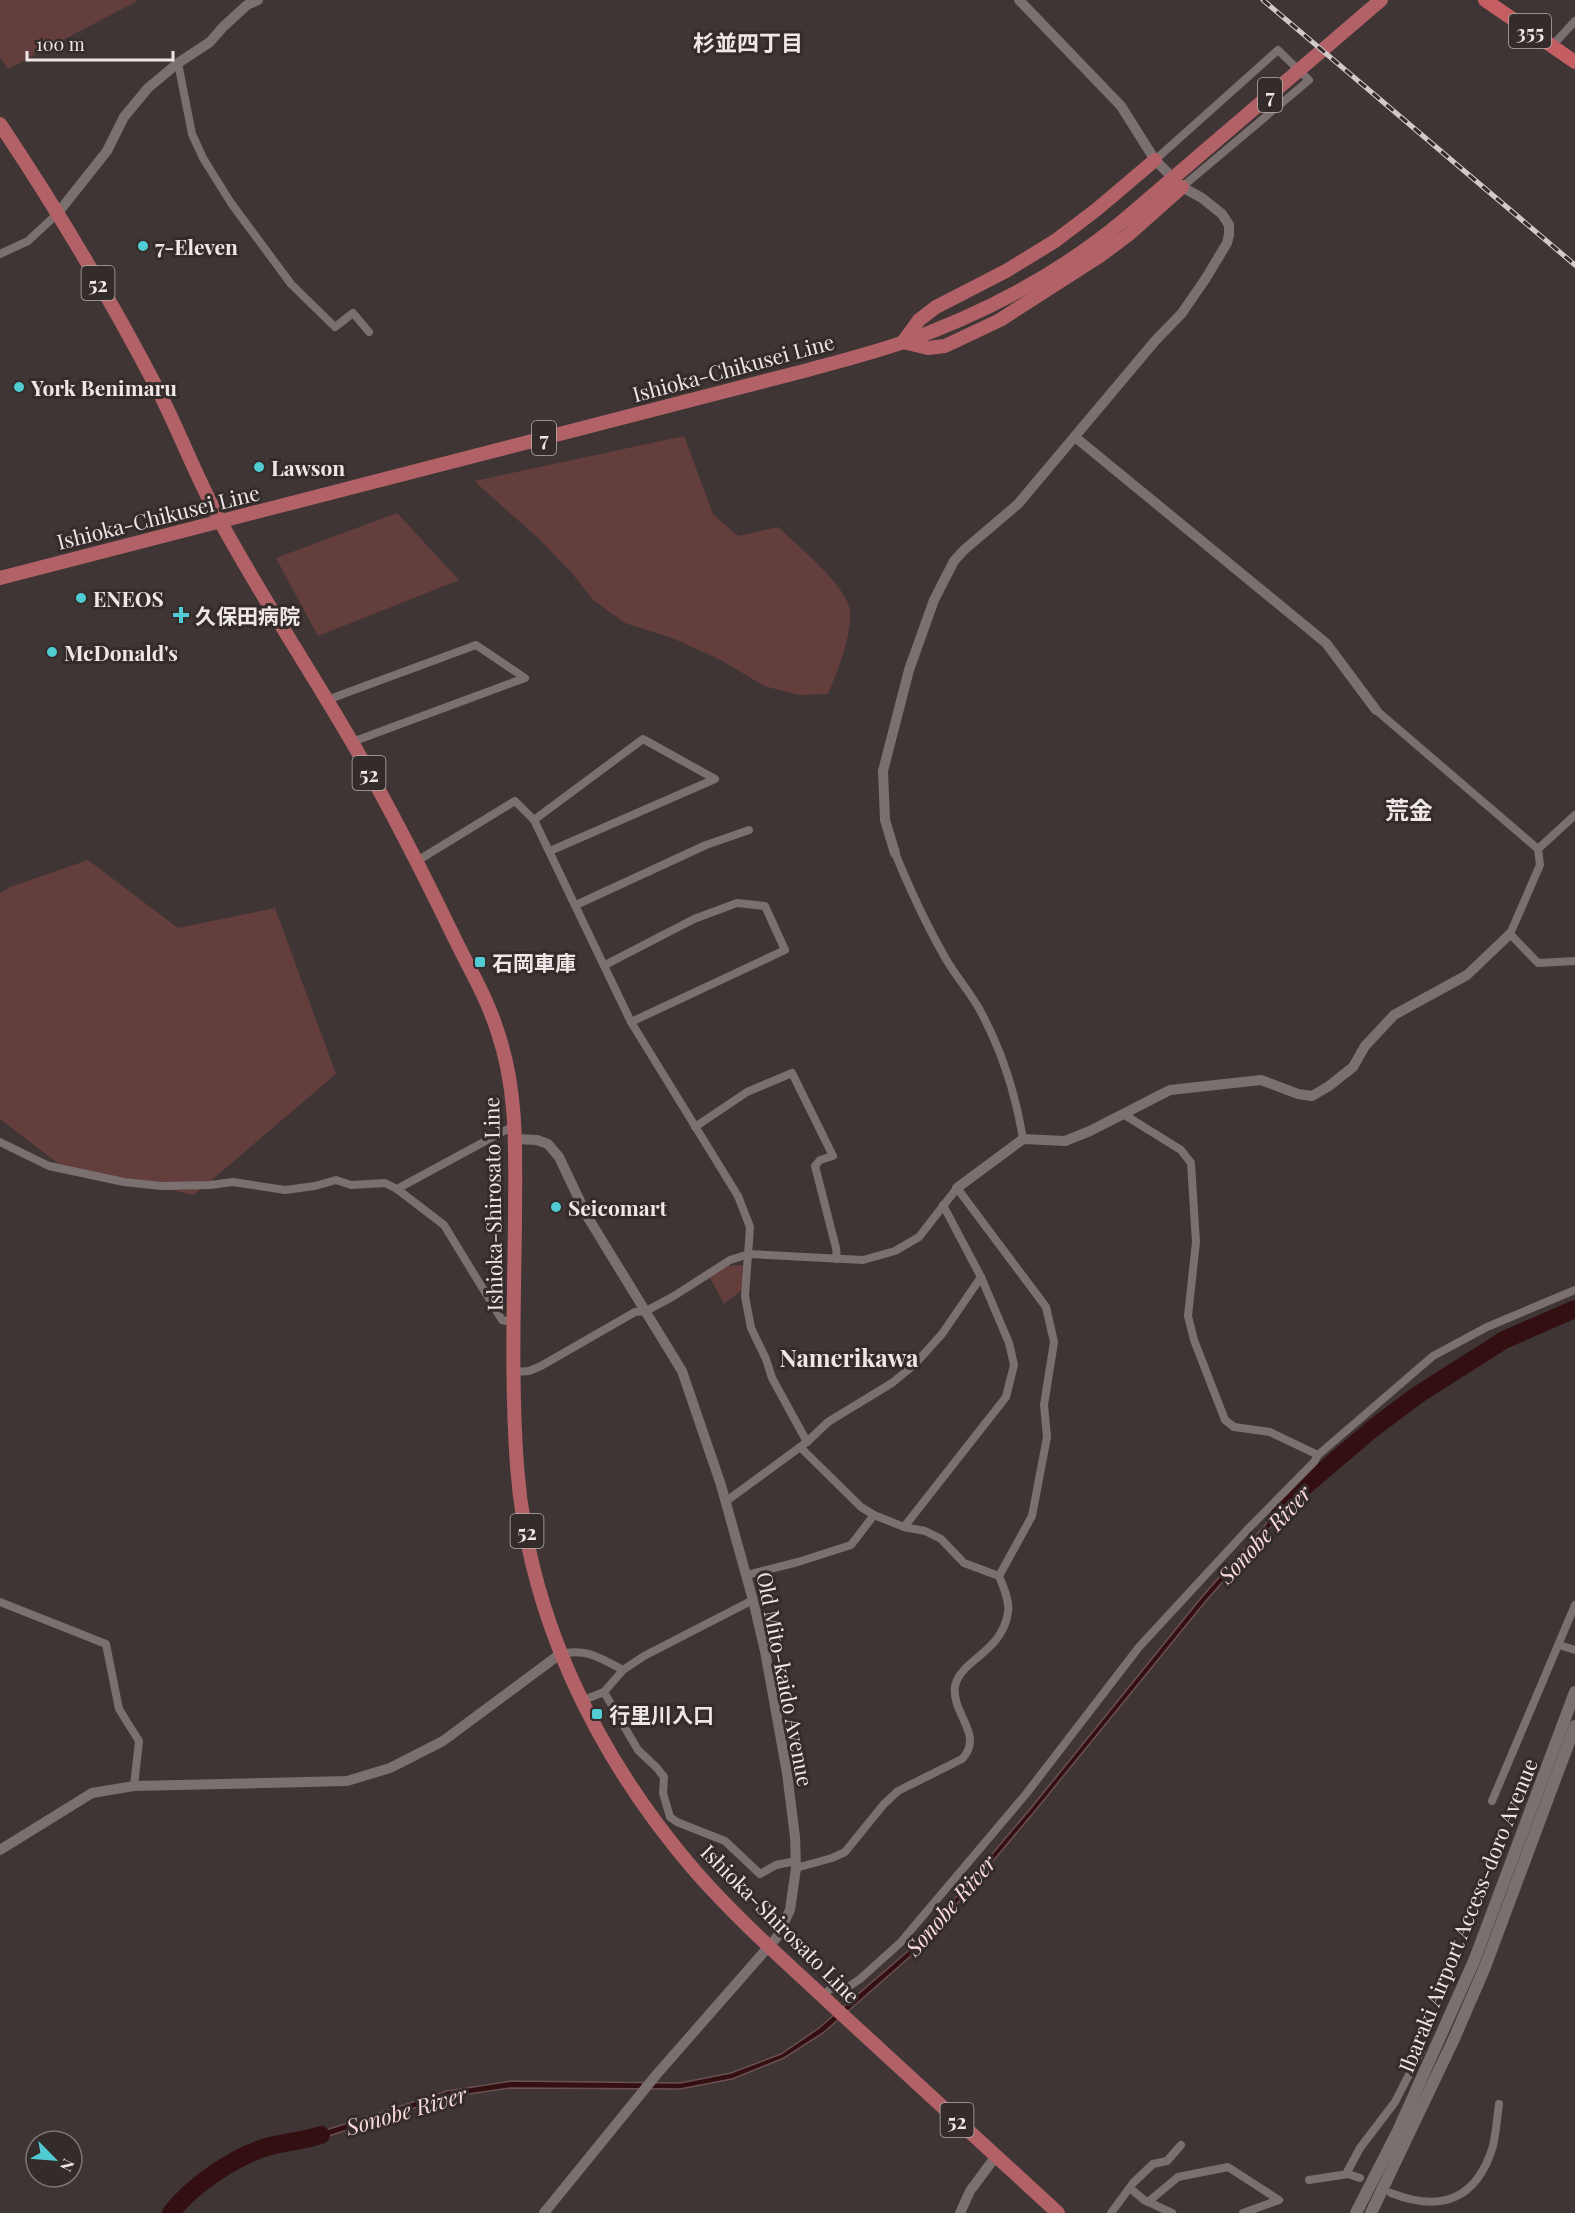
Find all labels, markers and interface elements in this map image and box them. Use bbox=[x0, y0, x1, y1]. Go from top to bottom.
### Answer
road number: 355 bbox=[1509, 14, 1551, 48]
scale bar bbox=[27, 24, 172, 62]
district label: 杉並四丁目 bbox=[693, 27, 803, 57]
text: 100 m bbox=[36, 32, 85, 56]
road number: 7 bbox=[1258, 78, 1282, 112]
place label: 7-Eleven bbox=[155, 232, 238, 260]
marker: 7-Eleven bbox=[136, 239, 150, 253]
road number: 52 bbox=[82, 266, 114, 300]
street label: Ishioka-Chikusei Line bbox=[629, 327, 837, 407]
place label: York Benimaru bbox=[30, 373, 177, 401]
marker: York Benimaru bbox=[12, 380, 26, 394]
road number: 7 bbox=[532, 421, 556, 455]
place label: Lawson bbox=[271, 453, 345, 481]
marker: Lawson bbox=[252, 460, 266, 474]
street label: Ishioka-Chikusei Line bbox=[54, 477, 262, 555]
place label: ENEOS bbox=[93, 584, 164, 612]
marker: ENEOS bbox=[74, 591, 88, 605]
place label: 久保田病院 bbox=[195, 601, 300, 629]
marker: 久保田病院 bbox=[172, 606, 190, 624]
place label: McDonald's bbox=[64, 638, 178, 666]
marker: McDonald's bbox=[45, 645, 59, 659]
road number: 52 bbox=[352, 756, 386, 790]
district label: 荒金 bbox=[1385, 793, 1433, 825]
place label: 石岡車庫 bbox=[492, 948, 576, 976]
marker: 石岡車庫 bbox=[473, 955, 487, 969]
street label: Ishioka-Shirosato Line bbox=[476, 1097, 508, 1311]
place label: Seicomart bbox=[568, 1193, 667, 1221]
marker: Seicomart bbox=[549, 1200, 563, 1214]
district label: Namerikawa bbox=[780, 1341, 919, 1373]
water label: Sonobe River bbox=[1210, 1478, 1318, 1590]
road number: 52 bbox=[510, 1514, 544, 1548]
street label: Old Mito-kaido Avenue bbox=[751, 1569, 821, 1789]
place label: 行里川入口 bbox=[609, 1700, 714, 1728]
marker: 行里川入口 bbox=[590, 1707, 604, 1721]
street label: Ibaraki Airport Access-doro Avenue bbox=[1391, 1754, 1543, 2076]
street label: Ishioka-Shirosato Line bbox=[695, 1837, 867, 2009]
water label: Sonobe River bbox=[897, 1848, 1003, 1963]
water label: Sonobe River bbox=[341, 2078, 470, 2142]
road number: 52 bbox=[940, 2103, 974, 2137]
north arrow bbox=[24, 2129, 84, 2189]
text: N bbox=[56, 2156, 80, 2176]

